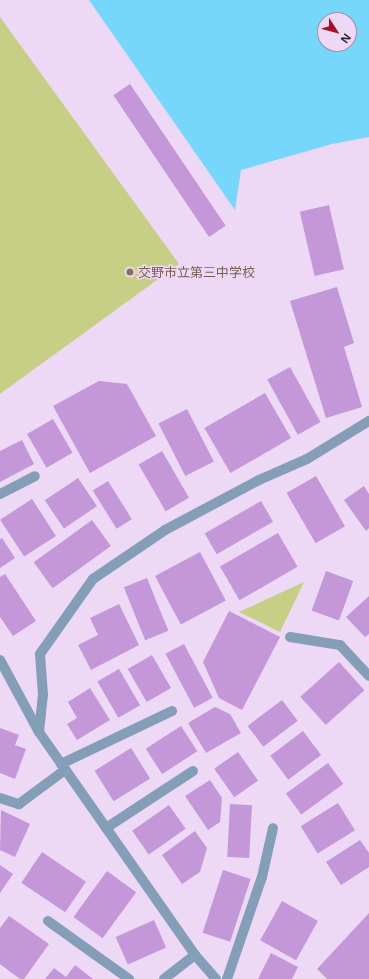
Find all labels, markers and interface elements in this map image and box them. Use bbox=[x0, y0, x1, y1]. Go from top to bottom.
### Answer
north arrow bbox=[317, 12, 357, 52]
text: N bbox=[338, 31, 355, 47]
place label: 交野市立第三中学校 bbox=[138, 264, 255, 280]
marker: 交野市立第三中学校 bbox=[125, 267, 135, 277]

